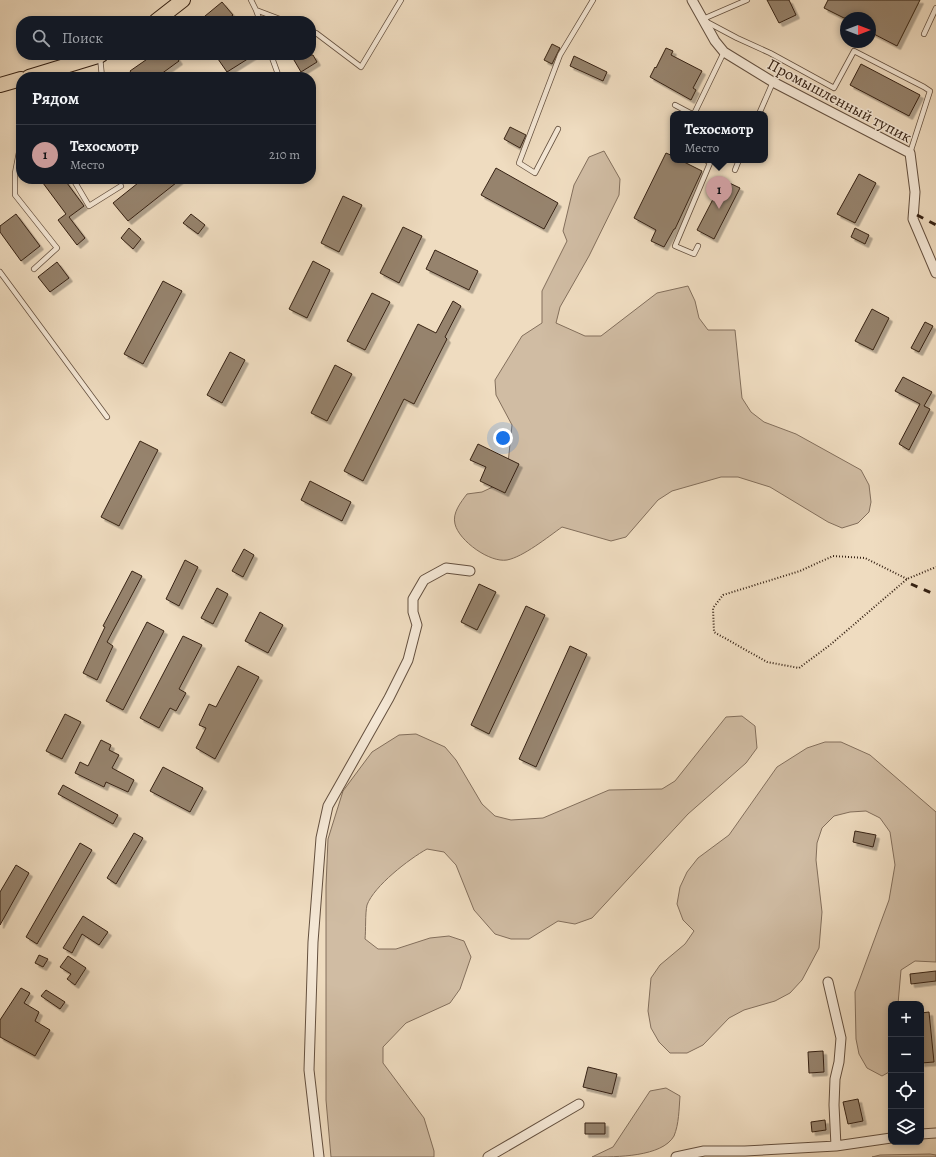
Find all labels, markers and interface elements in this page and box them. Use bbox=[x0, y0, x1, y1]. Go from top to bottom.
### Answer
north arrow bbox=[840, 12, 876, 48]
search box bbox=[16, 16, 316, 60]
icon: search bbox=[30, 27, 52, 49]
text: Поиск bbox=[62, 28, 103, 48]
street label: Промышленный тупик bbox=[763, 53, 916, 148]
text: Рядом bbox=[32, 87, 79, 110]
popup bbox=[670, 111, 768, 163]
text: Техосмотр bbox=[685, 119, 753, 139]
text: Техосмотр bbox=[70, 136, 139, 156]
text: Место bbox=[685, 139, 719, 156]
text: 1 bbox=[43, 146, 47, 163]
text: 210 m bbox=[269, 146, 300, 163]
text: Место bbox=[70, 156, 105, 173]
pin: 1 bbox=[706, 176, 732, 209]
your location bbox=[493, 428, 513, 448]
map controls bbox=[888, 1001, 924, 1145]
button: + bbox=[888, 1001, 924, 1037]
button: − bbox=[888, 1037, 924, 1073]
button: locate bbox=[888, 1073, 924, 1109]
button: layers bbox=[888, 1109, 924, 1145]

